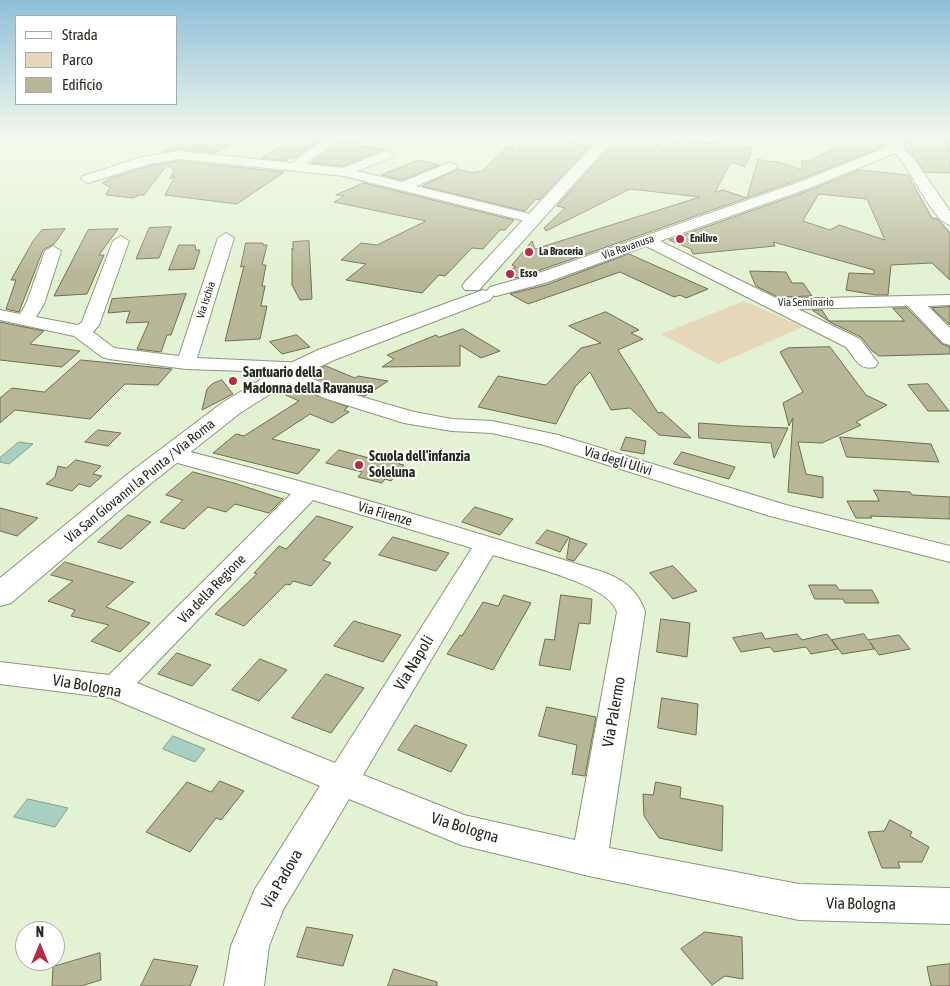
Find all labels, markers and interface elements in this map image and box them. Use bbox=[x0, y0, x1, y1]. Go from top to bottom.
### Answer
legend bbox=[15, 15, 178, 105]
text: Strada bbox=[62, 26, 98, 43]
text: Parco bbox=[62, 51, 93, 68]
text: Edificio bbox=[62, 76, 103, 93]
street label: Via Ravanusa bbox=[600, 232, 656, 262]
place label: Enilive bbox=[690, 232, 717, 246]
marker: Enilive bbox=[674, 233, 686, 245]
place label: La Braceria bbox=[539, 245, 583, 259]
marker: La Braceria bbox=[523, 246, 535, 258]
place label: Esso bbox=[520, 267, 538, 281]
marker: Esso bbox=[504, 268, 516, 280]
street label: Via Ischia bbox=[194, 280, 218, 320]
street label: Via Seminario bbox=[778, 296, 834, 310]
place label: Santuario della Madonna della Ravanusa bbox=[243, 365, 374, 398]
marker: Santuario della Madonna della Ravanusa bbox=[227, 375, 239, 387]
street label: Via San Giovanni la Punta / Via Roma bbox=[62, 415, 218, 547]
street label: Via degli Ulivi bbox=[582, 443, 654, 479]
place label: Scuola dell'infanzia Soleluna bbox=[369, 449, 470, 482]
marker: Scuola dell'infanzia Soleluna bbox=[353, 459, 365, 471]
street label: Via Firenze bbox=[356, 498, 414, 530]
street label: Via della Regione bbox=[175, 551, 249, 627]
street label: Via Napoli bbox=[390, 632, 438, 694]
street label: Via Bologna bbox=[51, 670, 123, 702]
street label: Via Palermo bbox=[598, 675, 630, 749]
street label: Via Bologna bbox=[429, 809, 501, 847]
street label: Via Padova bbox=[257, 846, 307, 912]
street label: Via Bologna bbox=[826, 894, 896, 914]
north arrow bbox=[15, 921, 65, 971]
text: N bbox=[36, 924, 44, 940]

